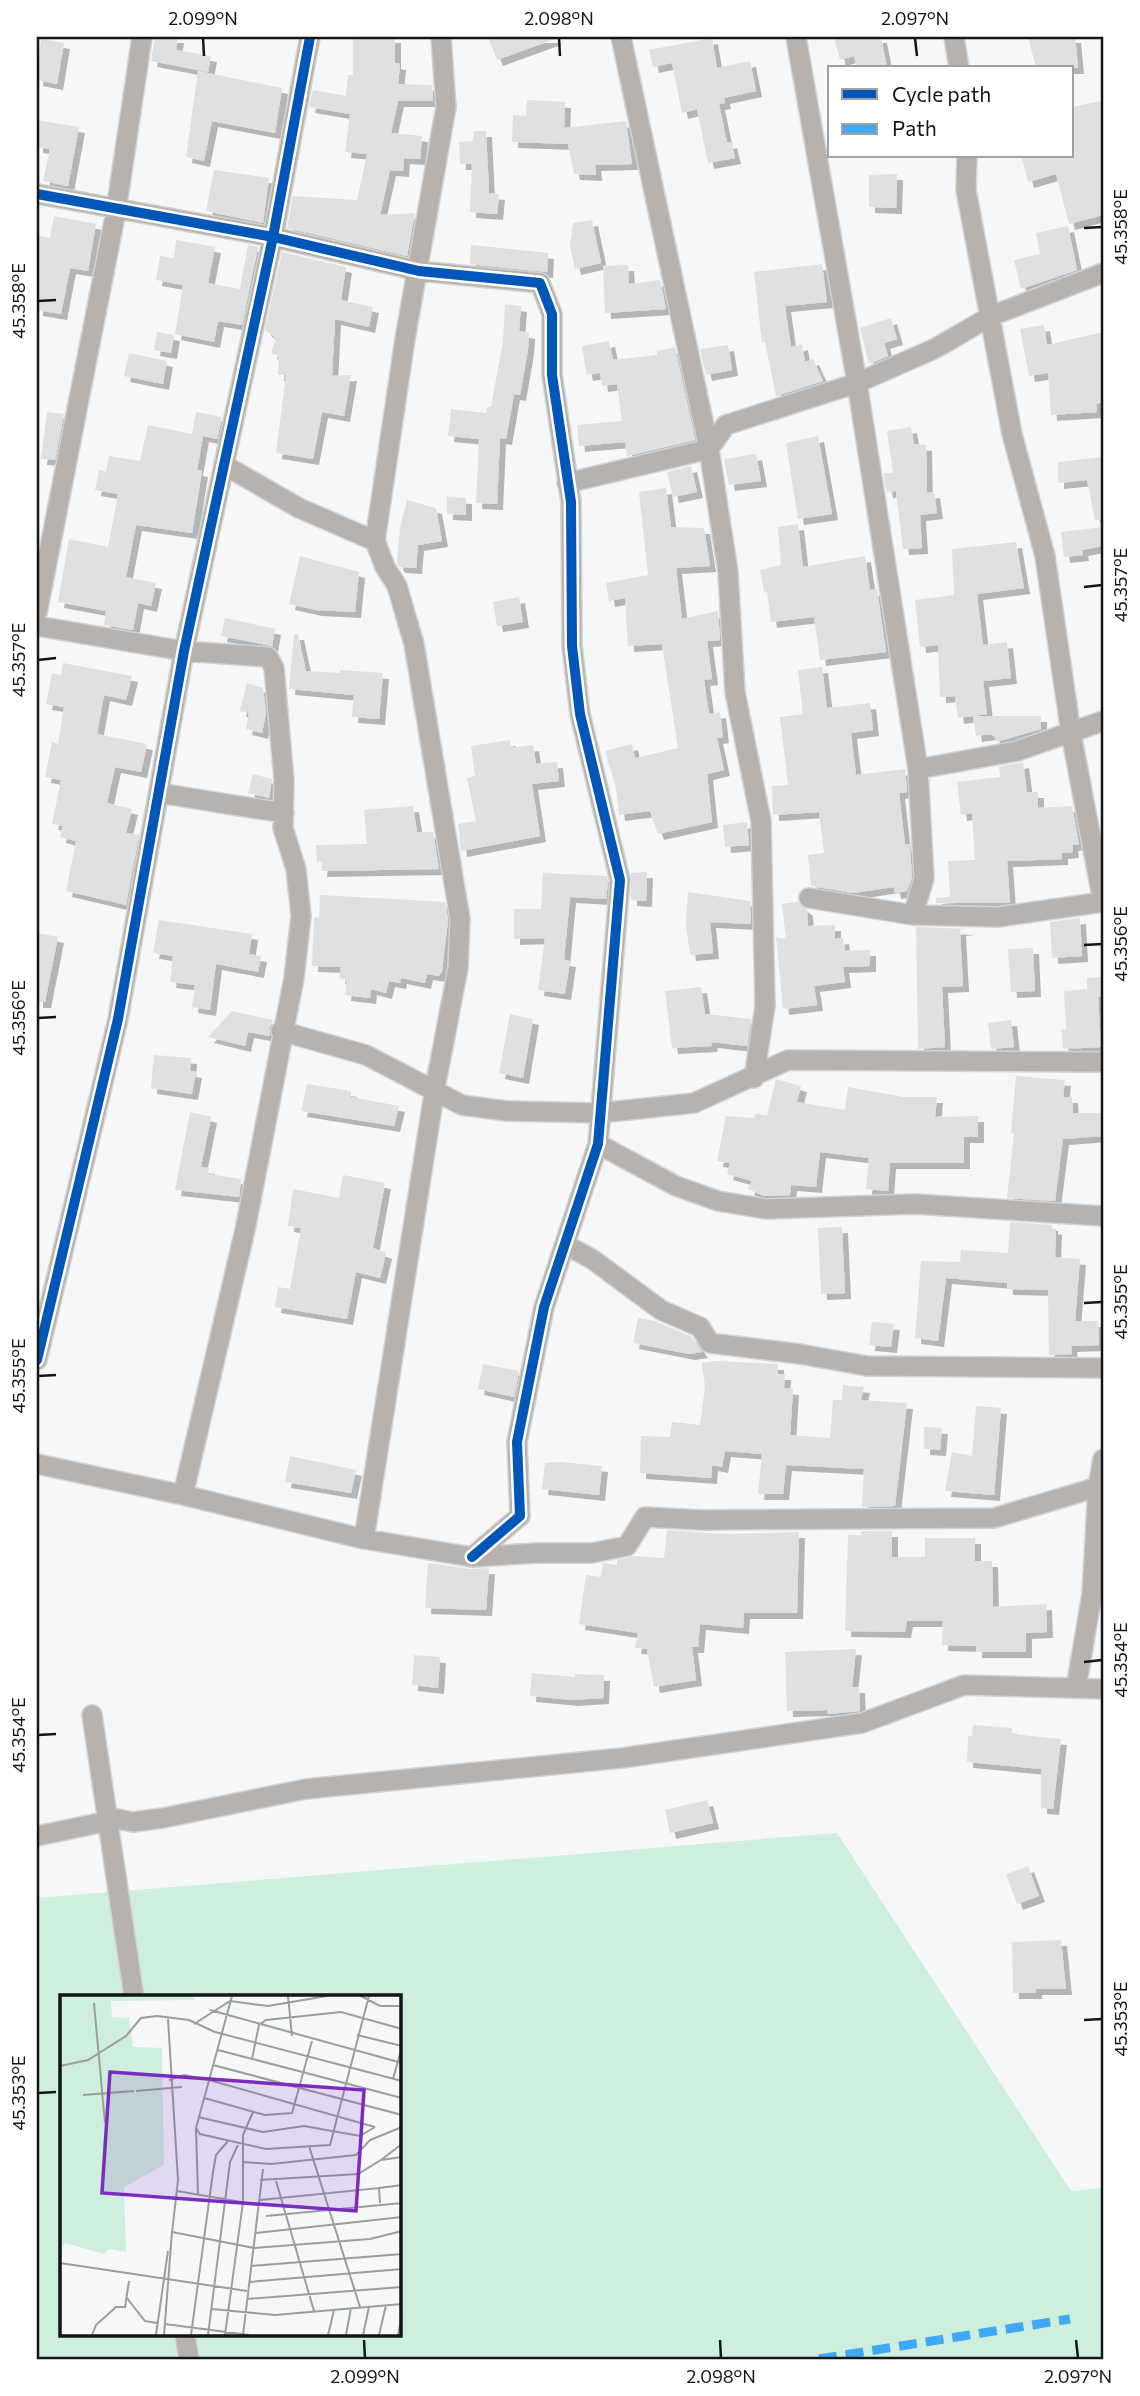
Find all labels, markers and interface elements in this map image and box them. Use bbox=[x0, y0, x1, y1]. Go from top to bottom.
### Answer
text: 2.099°N bbox=[168, 7, 238, 29]
text: 2.098°N bbox=[524, 7, 594, 29]
text: 2.097°N bbox=[881, 7, 949, 29]
legend bbox=[828, 66, 1074, 158]
text: Cycle path bbox=[892, 81, 991, 106]
text: Path bbox=[892, 115, 937, 140]
text: 45.358°E bbox=[1109, 189, 1131, 265]
text: 45.358°E bbox=[7, 263, 29, 339]
text: 45.357°E bbox=[1109, 548, 1131, 622]
text: 45.357°E bbox=[7, 623, 29, 697]
text: 45.356°E bbox=[1109, 906, 1131, 982]
text: 45.356°E bbox=[7, 980, 29, 1056]
text: 45.355°E bbox=[1109, 1264, 1131, 1340]
text: 45.355°E bbox=[7, 1338, 29, 1414]
text: 45.354°E bbox=[1109, 1622, 1131, 1698]
text: 45.354°E bbox=[7, 1697, 29, 1773]
text: 45.353°E bbox=[1109, 1981, 1131, 2057]
inset map bbox=[60, 1995, 401, 2336]
text: 45.353°E bbox=[7, 2055, 29, 2131]
text: 2.099°N bbox=[330, 2365, 400, 2387]
text: 2.098°N bbox=[686, 2365, 756, 2387]
text: 2.097°N bbox=[1044, 2365, 1112, 2387]

